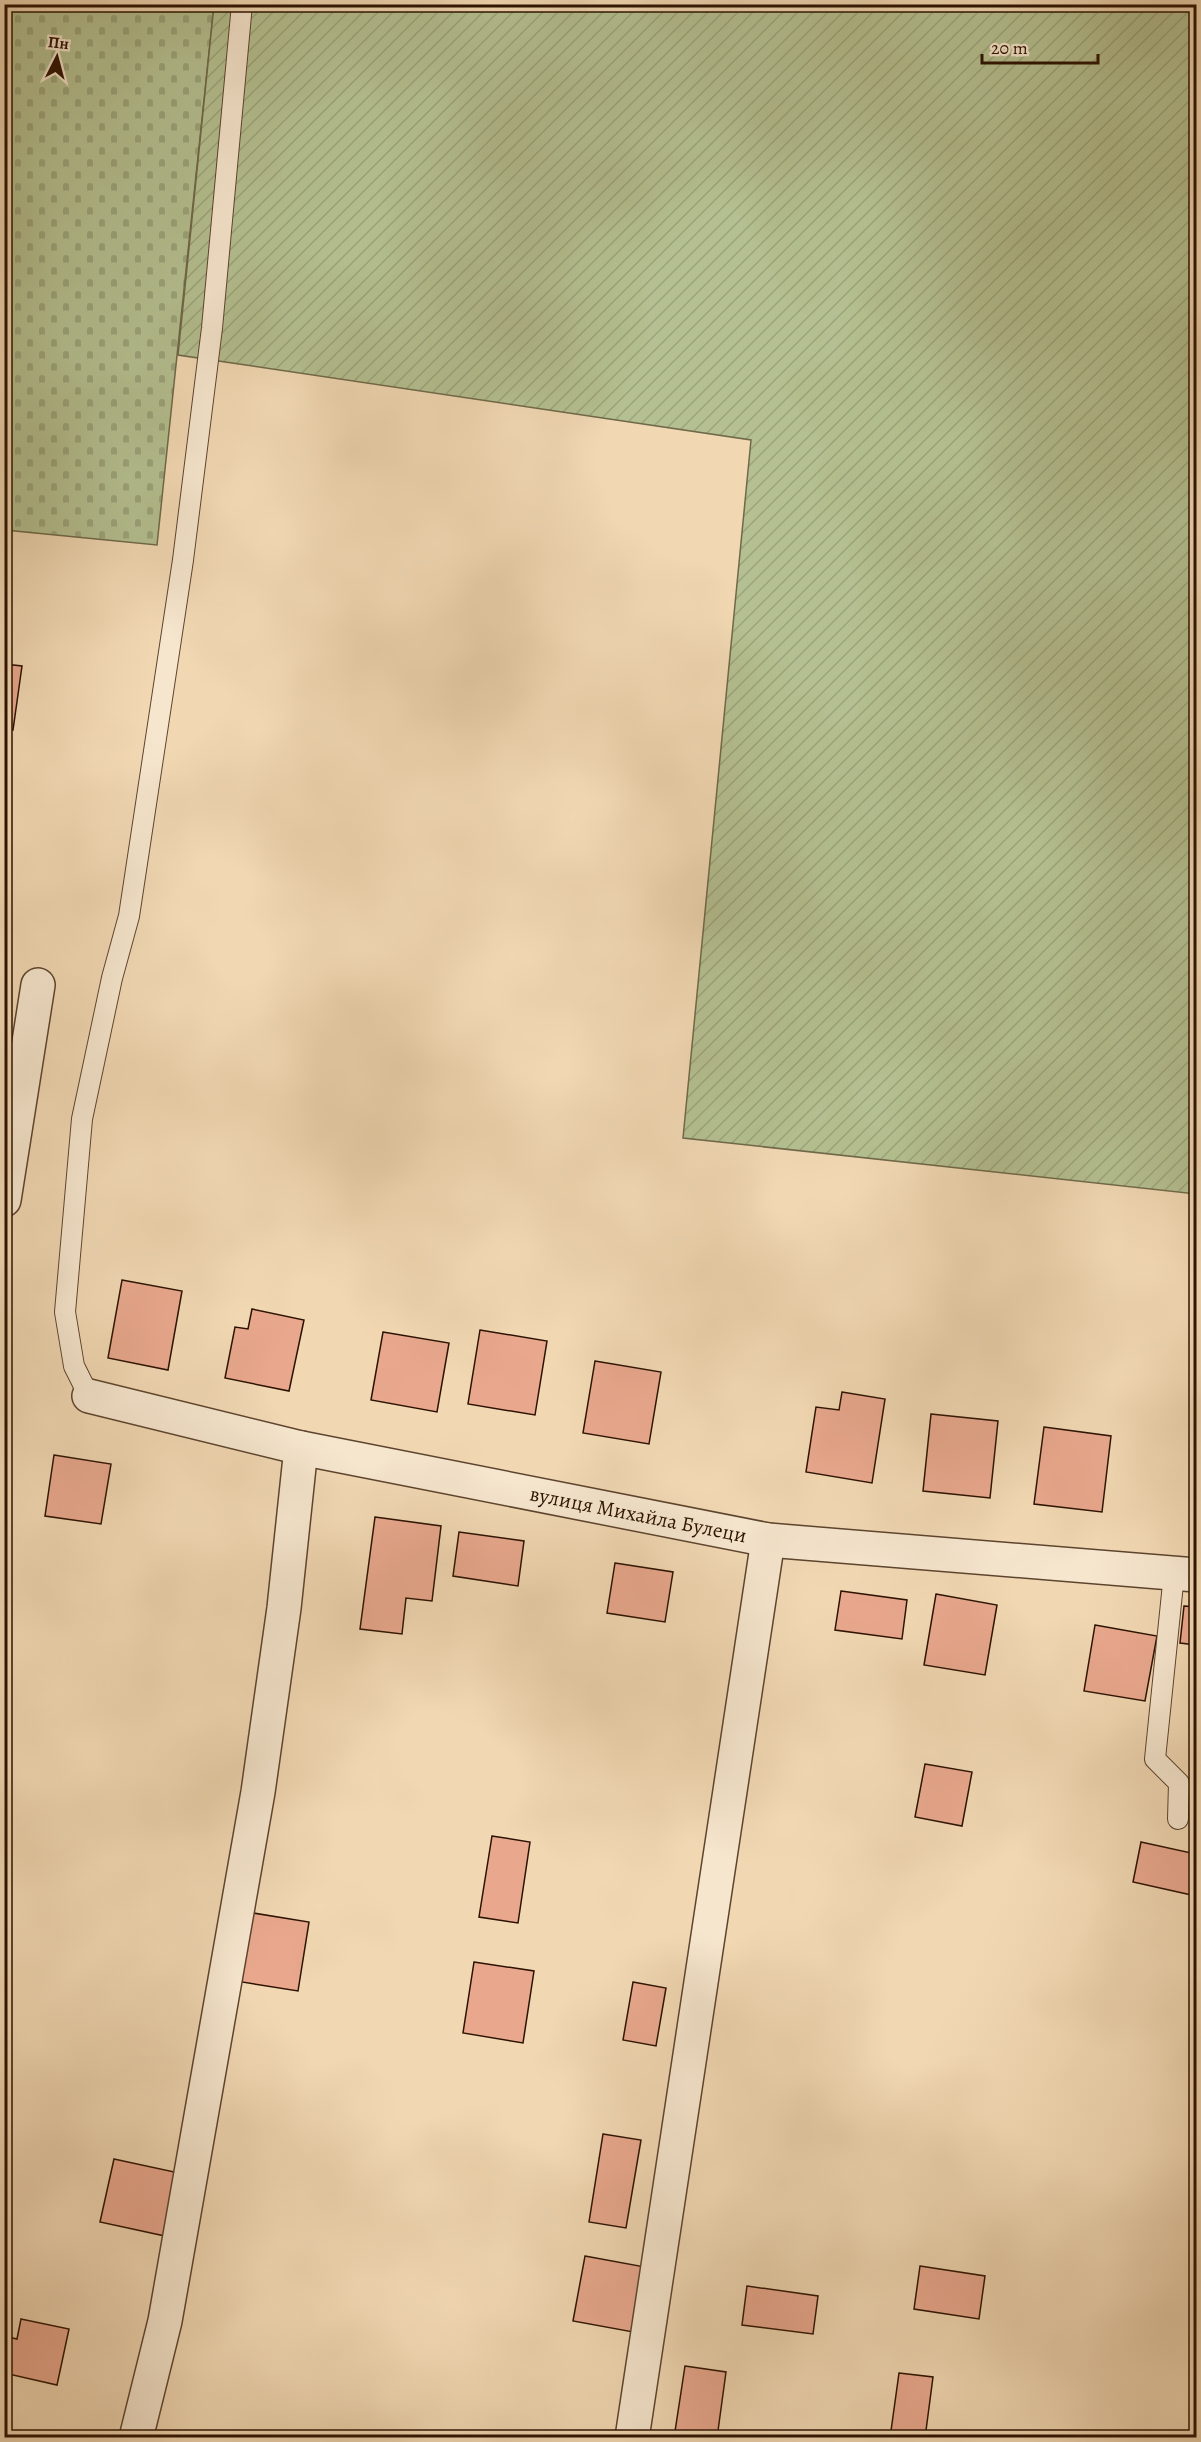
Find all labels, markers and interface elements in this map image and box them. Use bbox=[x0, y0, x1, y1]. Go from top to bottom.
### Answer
north arrow bbox=[27, 27, 87, 87]
scale bar bbox=[982, 27, 1098, 65]
text: Пн bbox=[47, 31, 70, 55]
text: 20 m bbox=[991, 36, 1028, 60]
street label: вулиця Михайла Булеци bbox=[527, 1479, 749, 1549]

